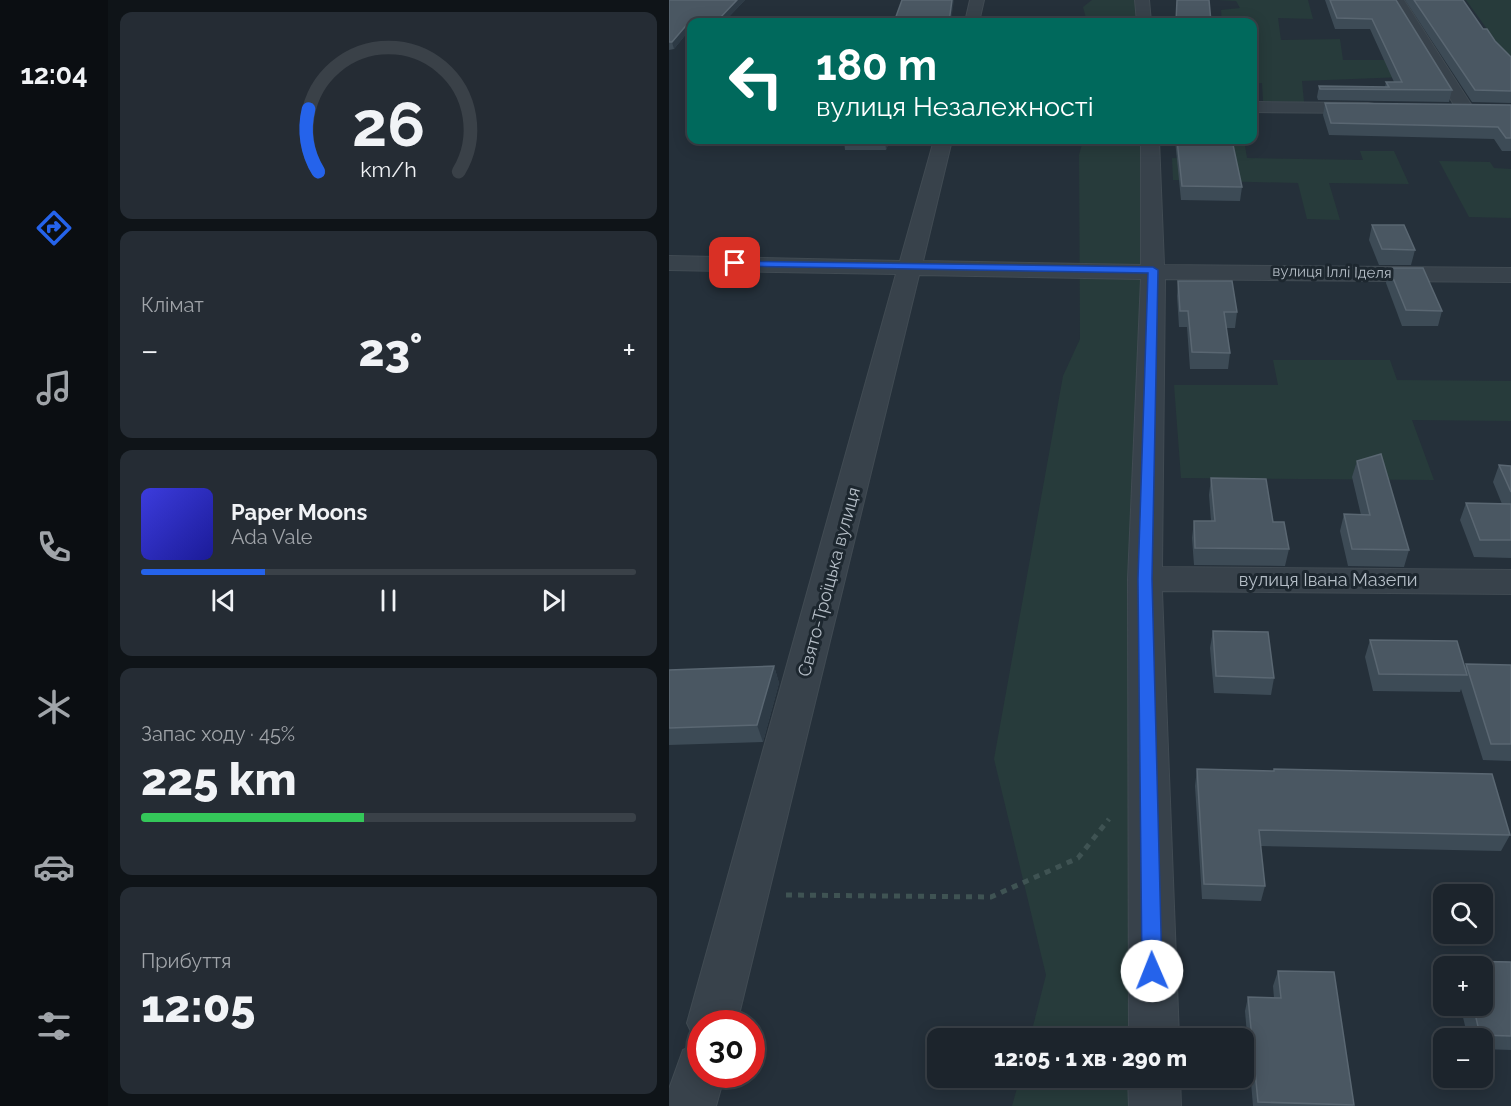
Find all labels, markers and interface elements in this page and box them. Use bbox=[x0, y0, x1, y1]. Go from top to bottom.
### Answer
text: 180 m bbox=[816, 41, 937, 90]
icon: left bbox=[717, 42, 795, 120]
text: 12:04 bbox=[20, 59, 88, 90]
text: 26 bbox=[352, 88, 425, 162]
text: вулиця Незалежності bbox=[816, 91, 1094, 122]
text: km/h bbox=[360, 158, 417, 183]
icon: directions bbox=[33, 207, 75, 249]
pin bbox=[709, 237, 760, 288]
icon: arrive bbox=[718, 246, 751, 279]
street label: вулиця Іллі Іделя bbox=[1272, 262, 1392, 282]
text: Клімат bbox=[141, 293, 204, 317]
text: 23° bbox=[358, 324, 423, 377]
text: − bbox=[141, 331, 159, 370]
text: + bbox=[622, 331, 636, 370]
icon: music bbox=[33, 367, 75, 409]
street label: Свято-Троїцька вулиця bbox=[793, 485, 864, 679]
text: Paper Moons bbox=[231, 499, 367, 525]
text: Ada Vale bbox=[231, 525, 313, 549]
icon: phone bbox=[33, 526, 75, 568]
street label: вулиця Івана Мазепи bbox=[1239, 569, 1417, 590]
icon: previous bbox=[207, 584, 240, 617]
icon: pause bbox=[372, 584, 405, 617]
icon: next bbox=[537, 584, 570, 617]
icon: climate bbox=[33, 686, 75, 728]
text: Запас ходу · 45% bbox=[141, 722, 295, 746]
text: 225 km bbox=[141, 753, 296, 806]
icon: car bbox=[33, 846, 75, 888]
map controls bbox=[1433, 884, 1493, 1088]
button: search bbox=[1433, 884, 1493, 944]
position arrow bbox=[1120, 939, 1184, 1003]
text: Прибуття bbox=[141, 949, 231, 973]
button: + bbox=[1433, 956, 1493, 1016]
text: 12:05 bbox=[141, 980, 255, 1033]
icon: filters bbox=[33, 1005, 75, 1047]
speed limit sign: 30 bbox=[687, 1010, 765, 1088]
button: − bbox=[1433, 1028, 1493, 1088]
text: 12:05 · 1 хв · 290 m bbox=[994, 1045, 1187, 1071]

